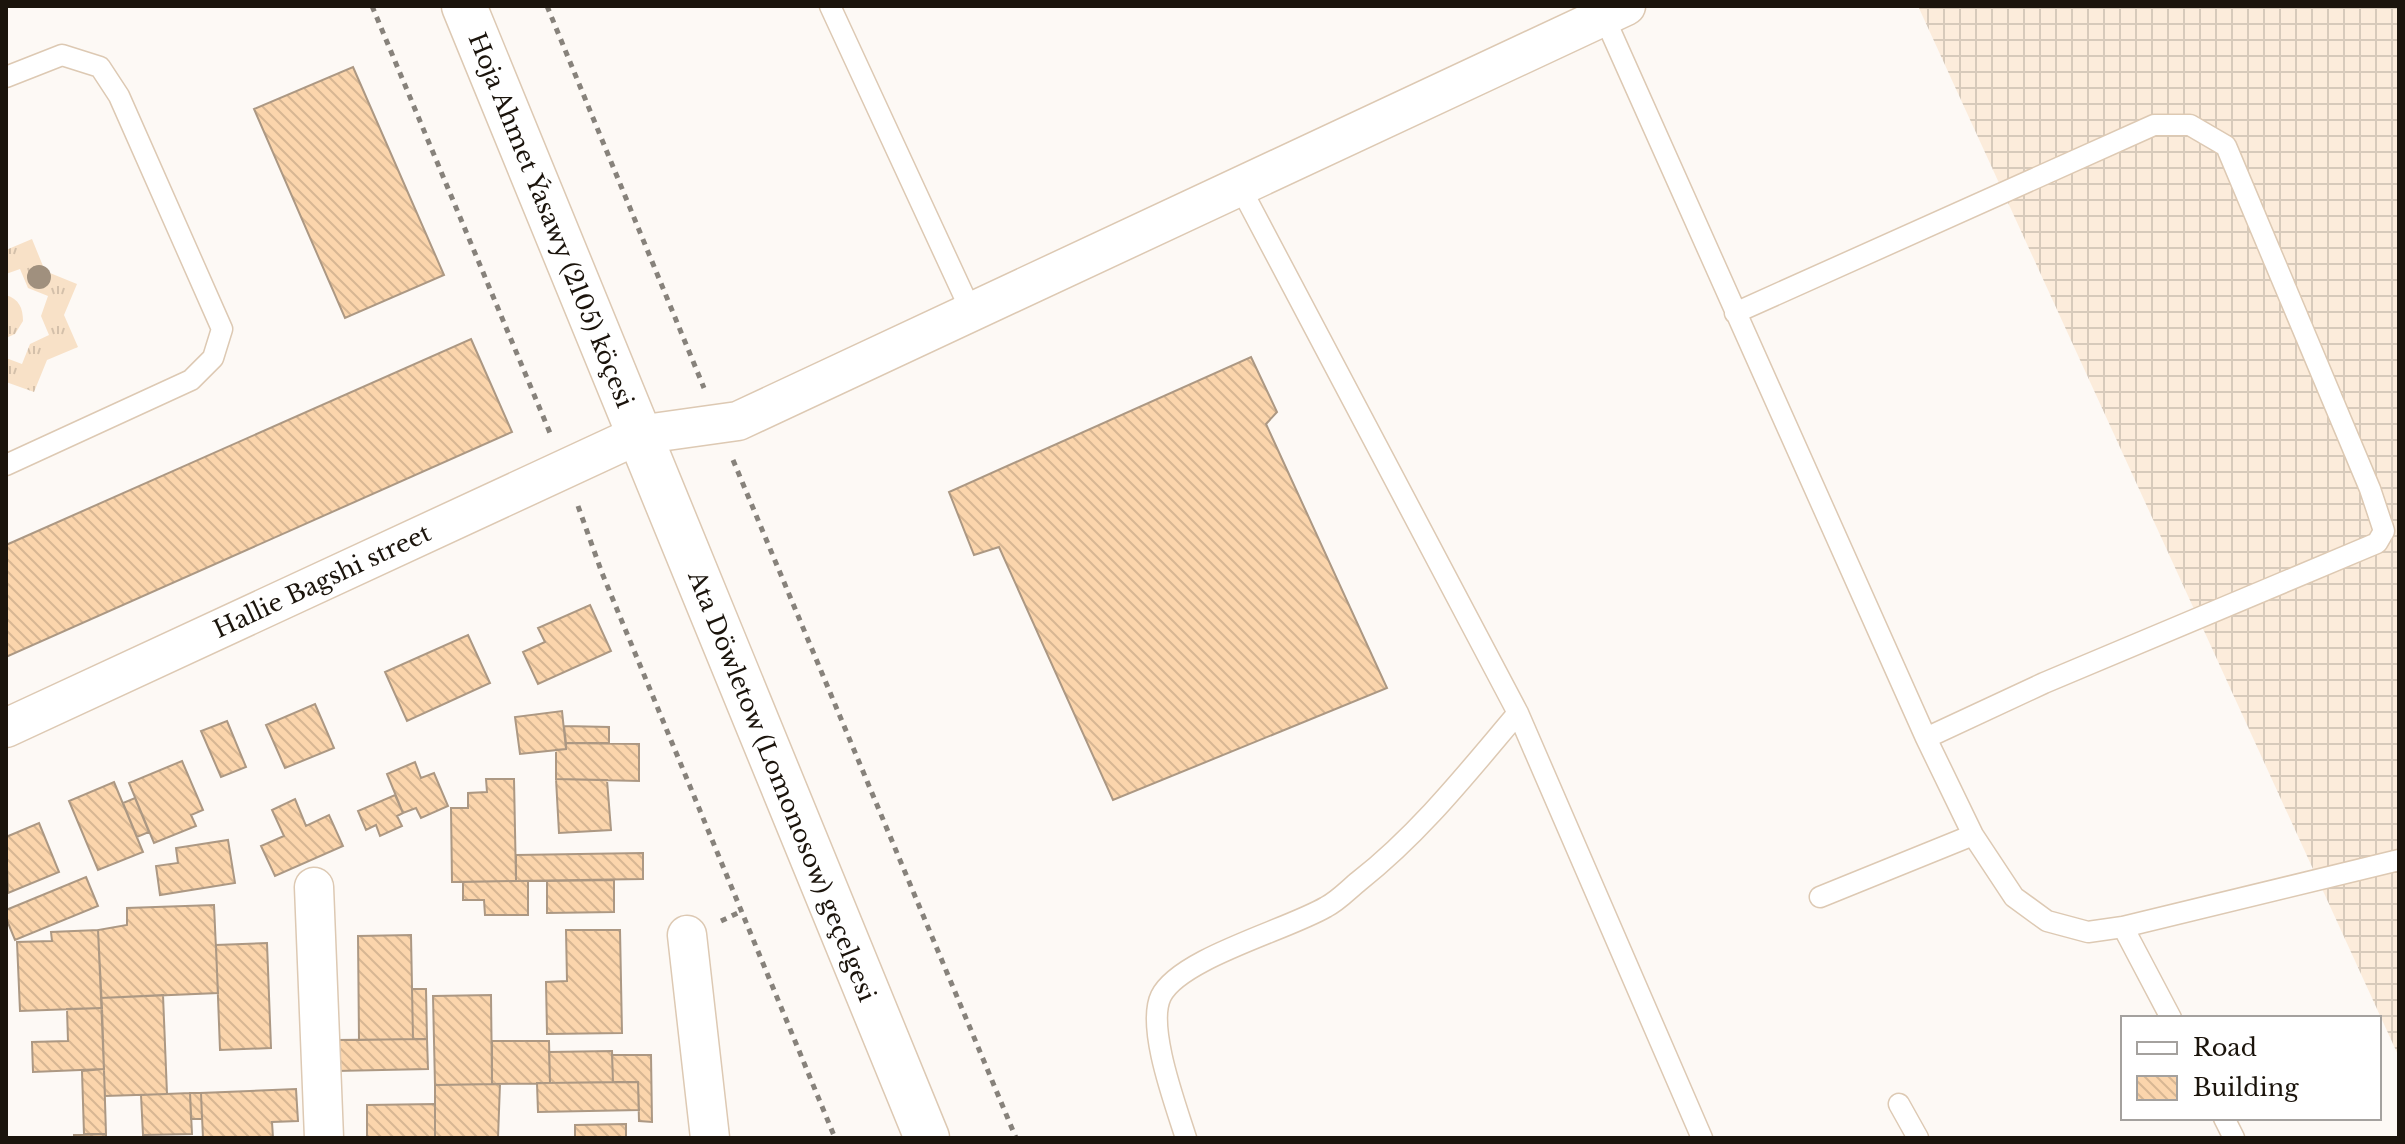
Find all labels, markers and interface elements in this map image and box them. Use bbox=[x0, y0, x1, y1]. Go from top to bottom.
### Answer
street label: Hoja Ahmet Ýasawy (2105) köçesi bbox=[462, 28, 640, 412]
street label: Hallie Bagshi street bbox=[209, 518, 435, 644]
street label: Ata Döwletow (Lomonosow) geçelgesi bbox=[682, 566, 882, 1005]
legend bbox=[2121, 1016, 2381, 1120]
text: Road bbox=[2193, 1033, 2257, 1062]
text: Building bbox=[2193, 1073, 2299, 1102]

